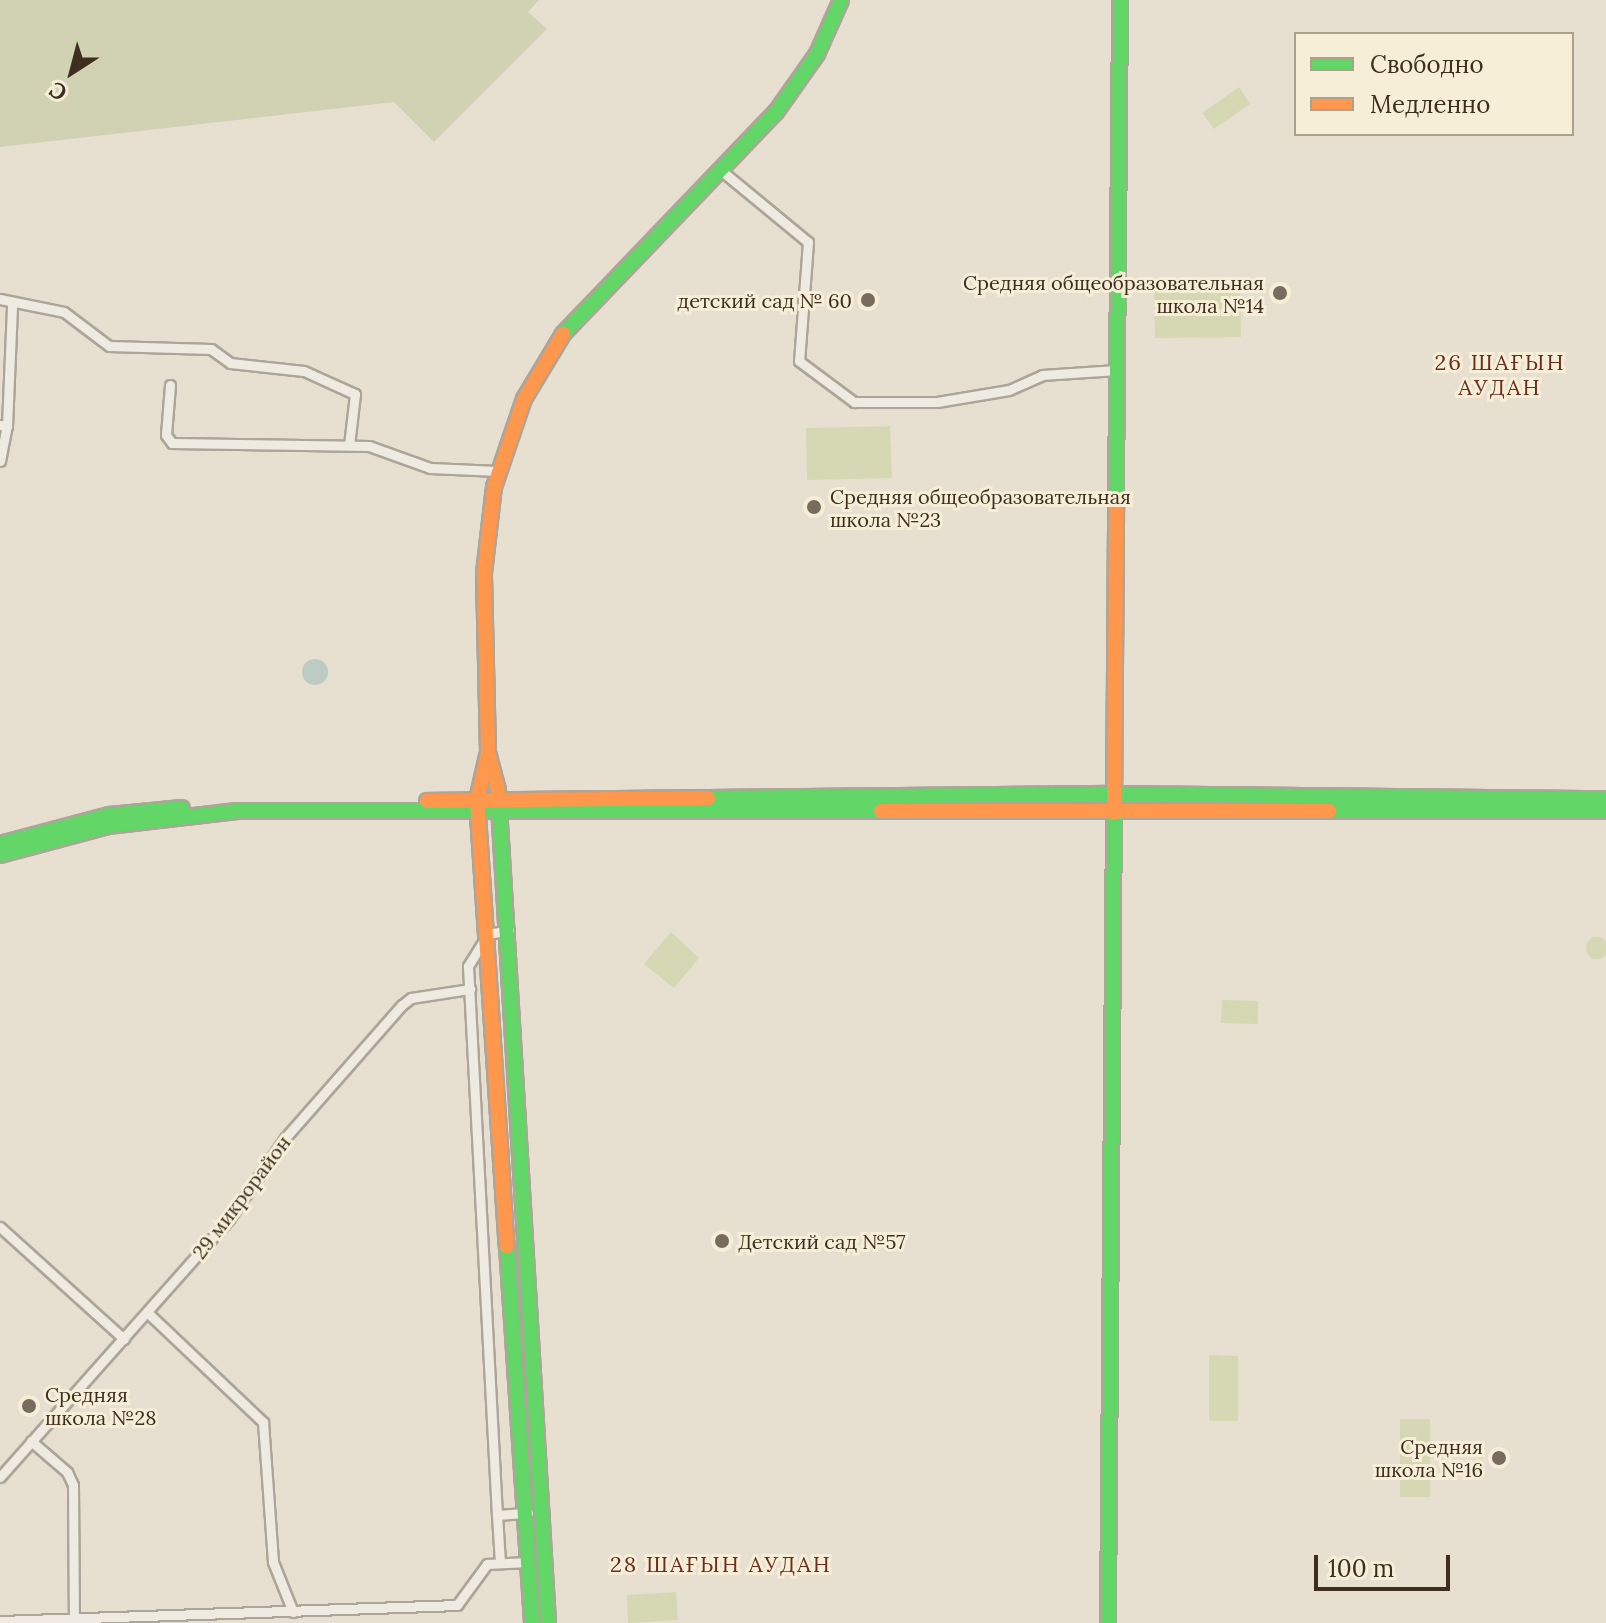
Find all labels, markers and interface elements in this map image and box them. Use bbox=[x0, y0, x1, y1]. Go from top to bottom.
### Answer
north arrow bbox=[32, 32, 112, 112]
legend bbox=[1294, 32, 1574, 136]
text: Свободно bbox=[1370, 49, 1484, 80]
text: С bbox=[44, 76, 72, 107]
text: Медленно bbox=[1370, 89, 1490, 120]
place label: Cредняя общеобразовательная школа №14 bbox=[963, 270, 1264, 317]
marker: Cредняя общеобразовательная школа №14 bbox=[1271, 284, 1289, 302]
place label: детский сад № 60 bbox=[677, 288, 852, 312]
marker: детский сад № 60 bbox=[859, 291, 877, 309]
district label: 26 ШАҒЫН АУДАН bbox=[1434, 349, 1566, 400]
place label: Средняя общеобразовательная школа №23 bbox=[830, 484, 1131, 531]
marker: Средняя общеобразовательная школа №23 bbox=[805, 498, 823, 516]
street label: 29 микрорайон bbox=[187, 1131, 295, 1263]
place label: Детский сад №57 bbox=[738, 1229, 906, 1253]
marker: Детский сад №57 bbox=[713, 1232, 731, 1250]
place label: Средняя школа №28 bbox=[45, 1382, 156, 1429]
marker: Средняя школа №28 bbox=[20, 1397, 38, 1415]
place label: Средняя школа №16 bbox=[1375, 1434, 1483, 1481]
marker: Средняя школа №16 bbox=[1490, 1449, 1508, 1467]
scale bar bbox=[1318, 1539, 1454, 1589]
district label: 28 ШАҒЫН АУДАН bbox=[610, 1552, 832, 1578]
text: 100 m bbox=[1328, 1553, 1394, 1584]

